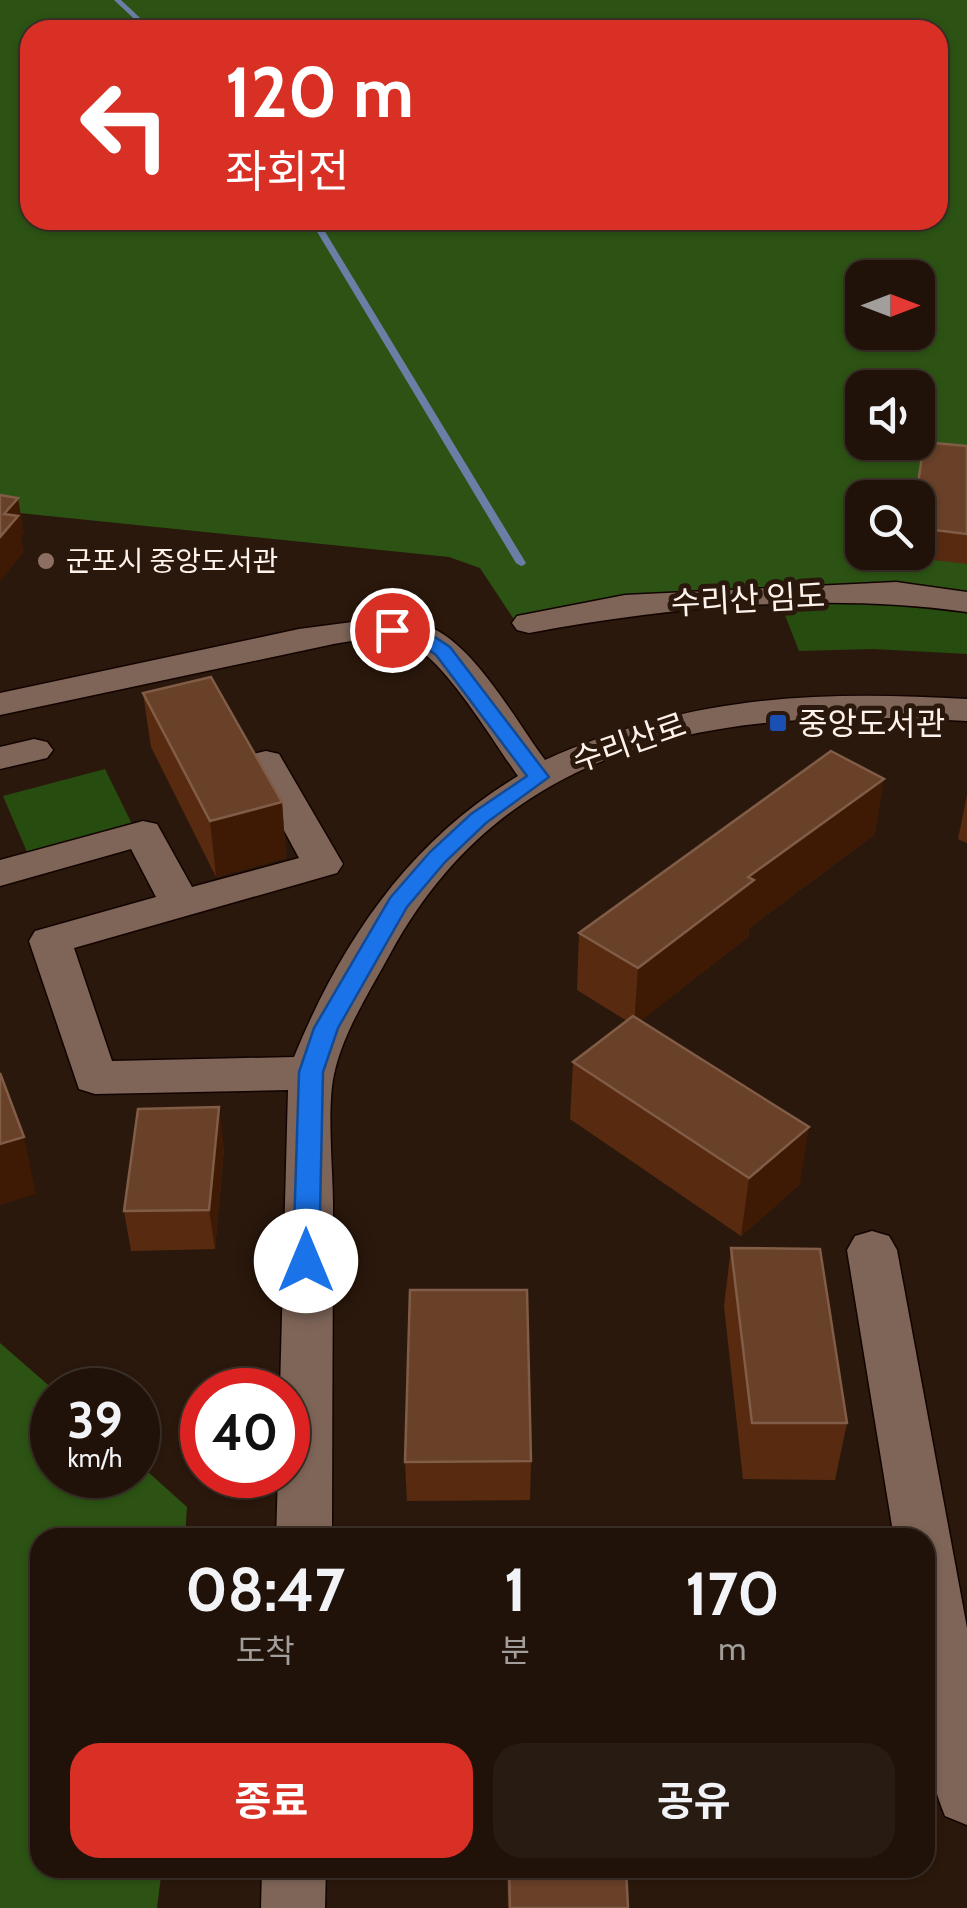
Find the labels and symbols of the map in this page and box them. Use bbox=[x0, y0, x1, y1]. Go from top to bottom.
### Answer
north arrow bbox=[845, 260, 935, 350]
place label: 군포시 중앙도서관 bbox=[66, 544, 278, 578]
marker: 군포시 중앙도서관 bbox=[35, 550, 57, 572]
street label: 수리산 임도 bbox=[670, 575, 826, 623]
pin bbox=[350, 588, 435, 673]
street label: 수리산로 bbox=[567, 704, 691, 780]
place label: 중앙도서관 bbox=[798, 704, 945, 743]
marker: 중앙도서관 bbox=[767, 712, 789, 734]
position arrow bbox=[254, 1209, 358, 1313]
speed limit sign: 40 bbox=[180, 1368, 310, 1498]

